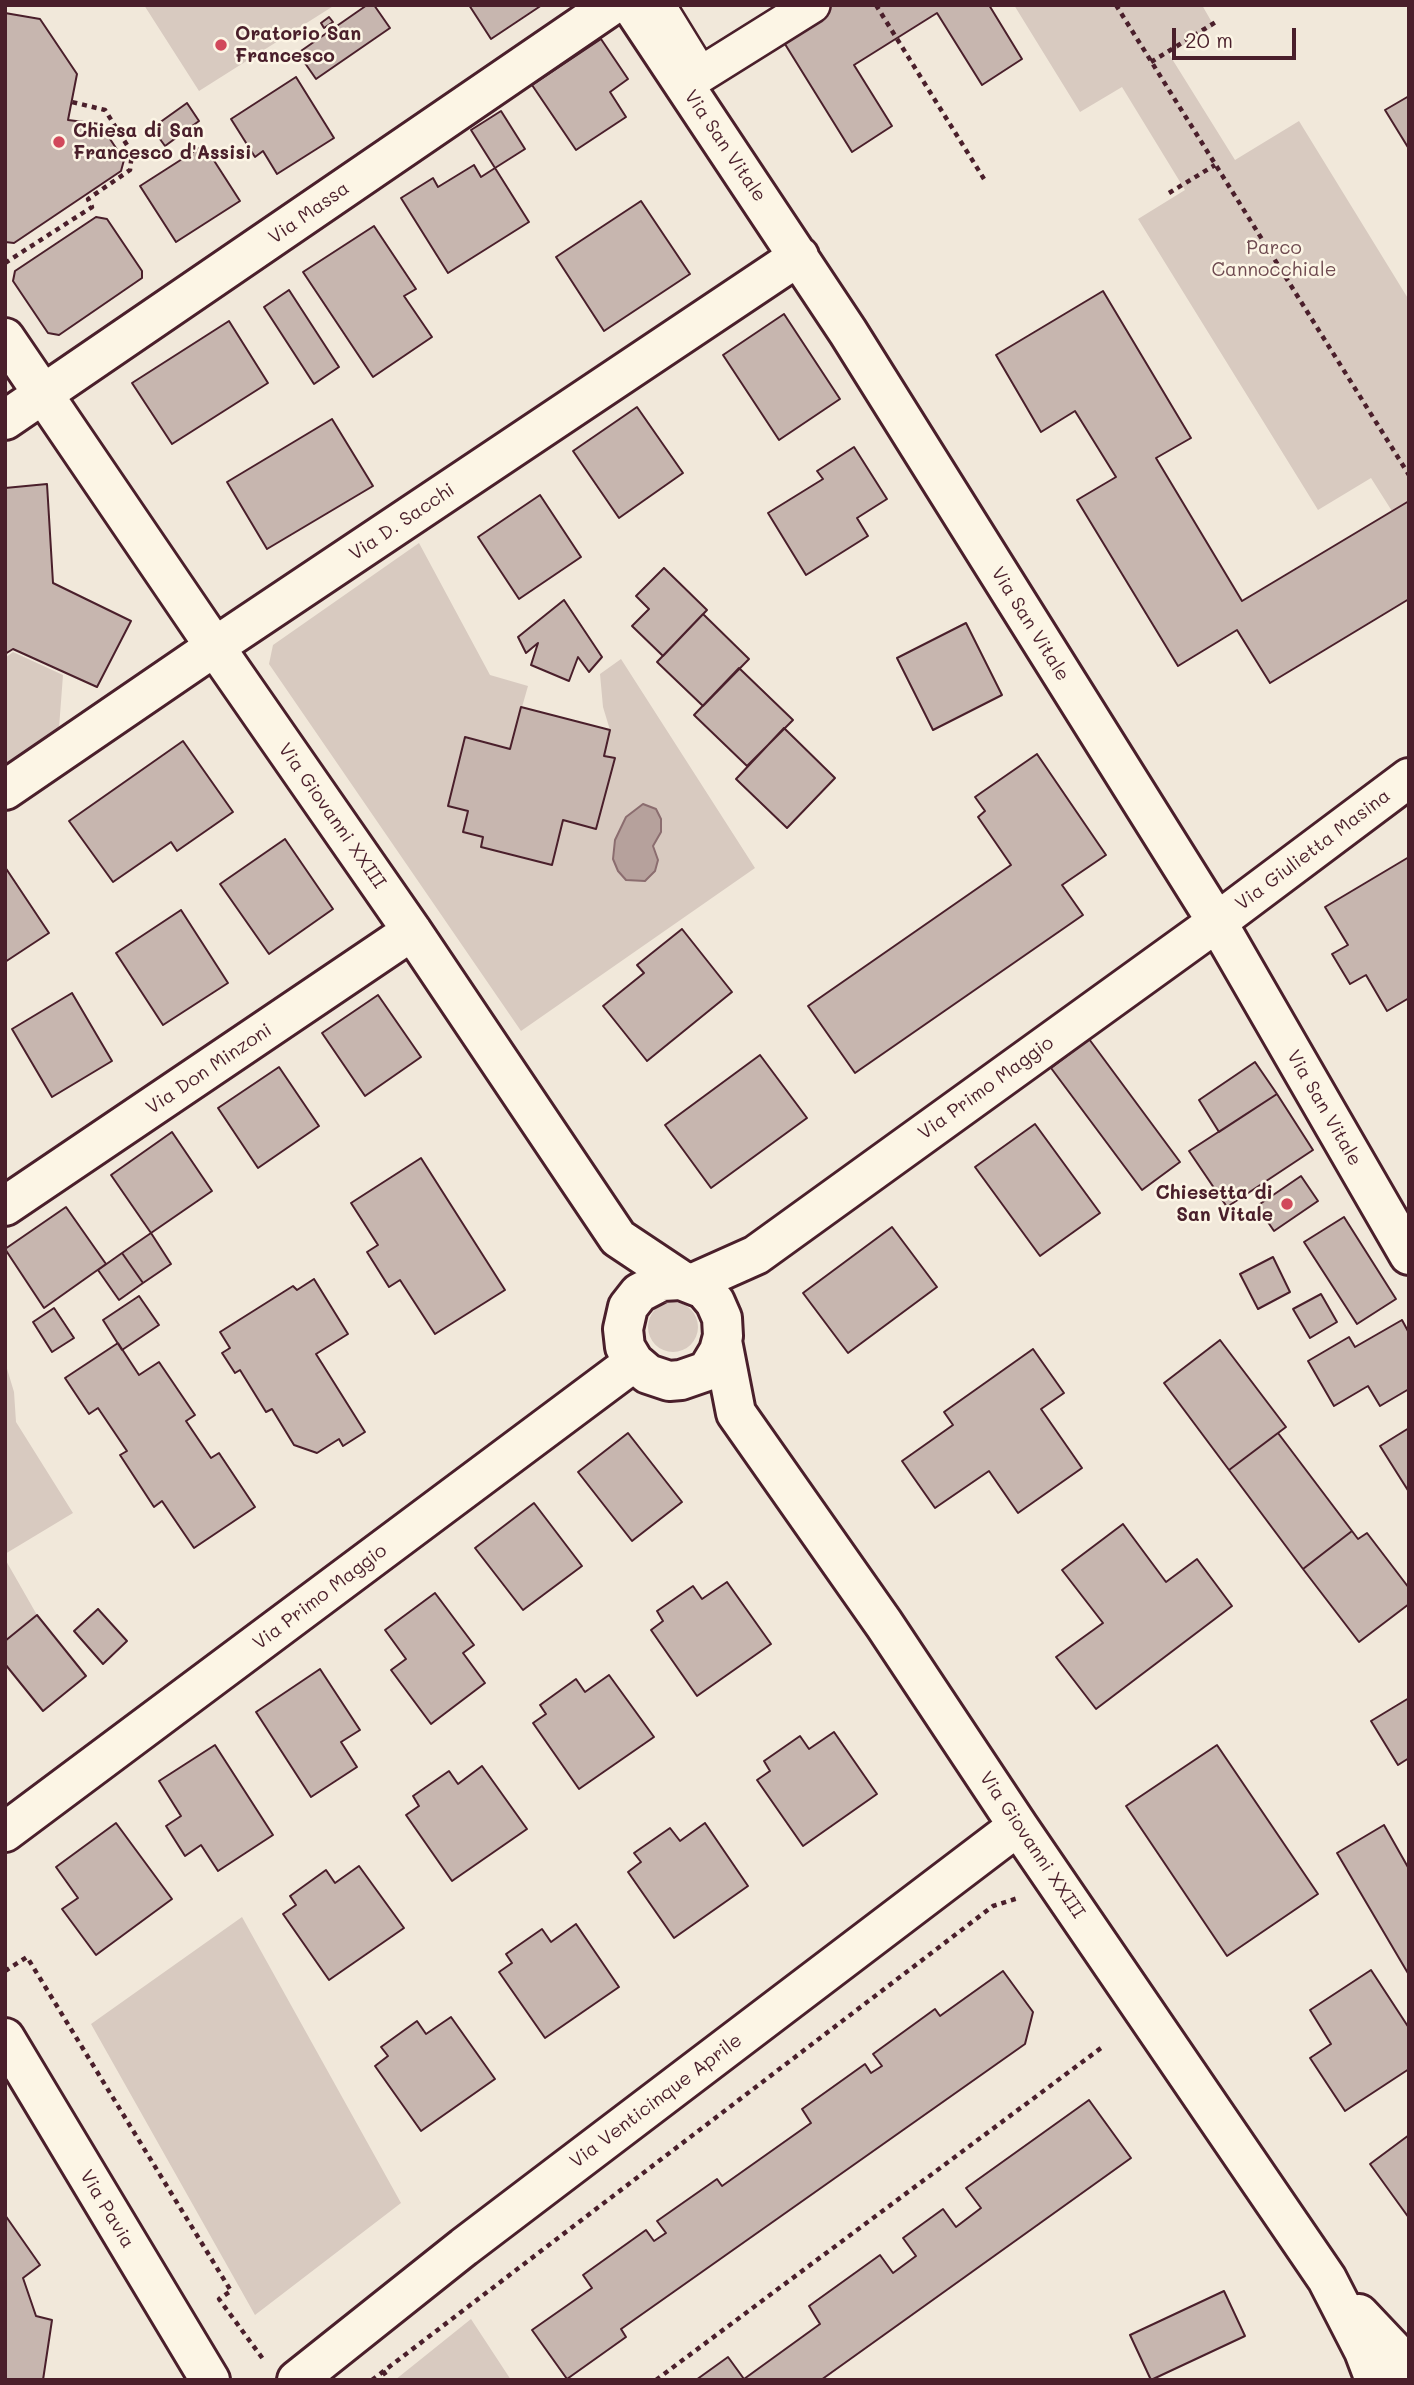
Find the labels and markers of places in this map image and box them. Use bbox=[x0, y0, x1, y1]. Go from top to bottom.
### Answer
place label: Oratorio San Francesco bbox=[235, 23, 361, 67]
marker: Oratorio San Francesco bbox=[213, 37, 229, 53]
place label: Chiesa di San Francesco d'Assisi bbox=[73, 120, 252, 164]
marker: Chiesa di San Francesco d'Assisi bbox=[51, 134, 67, 150]
place label: Chiesetta di San Vitale bbox=[1155, 1182, 1273, 1226]
marker: Chiesetta di San Vitale bbox=[1279, 1196, 1295, 1212]

